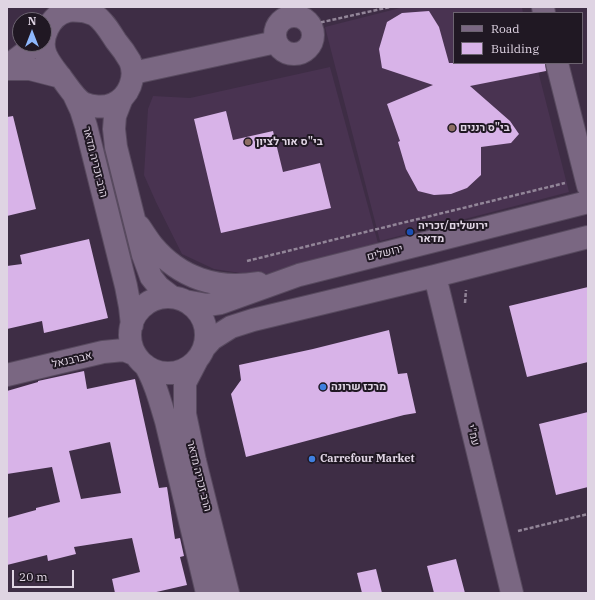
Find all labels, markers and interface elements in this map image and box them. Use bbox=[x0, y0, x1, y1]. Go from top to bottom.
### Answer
north arrow bbox=[12, 12, 52, 52]
legend bbox=[453, 12, 583, 64]
text: N bbox=[28, 14, 36, 28]
text: Road bbox=[491, 21, 520, 36]
text: Building bbox=[491, 41, 539, 56]
place label: בי"ס רננים bbox=[460, 121, 510, 135]
marker: בי"ס רננים bbox=[447, 123, 457, 133]
street label: הרב זכריה מדאר bbox=[80, 125, 110, 199]
place label: בי"ס אור לציון bbox=[256, 135, 323, 149]
marker: בי"ס אור לציון bbox=[243, 137, 253, 147]
place label: ירושלים/זכריה מדאר bbox=[418, 219, 488, 245]
marker: ירושלים/זכריה מדאר bbox=[405, 227, 415, 237]
street label: ירושלים bbox=[366, 242, 404, 264]
street label: אברבנאל bbox=[51, 349, 93, 371]
place label: מרכז שרונה bbox=[331, 380, 386, 394]
marker: מרכז שרונה bbox=[318, 382, 328, 392]
street label: עמ"י bbox=[464, 423, 482, 447]
street label: הרב זכריה מדאר bbox=[184, 439, 214, 513]
place label: Carrefour Market bbox=[320, 452, 415, 466]
marker: Carrefour Market bbox=[307, 454, 317, 464]
scale bar bbox=[14, 562, 76, 588]
text: 20 m bbox=[19, 569, 48, 584]

